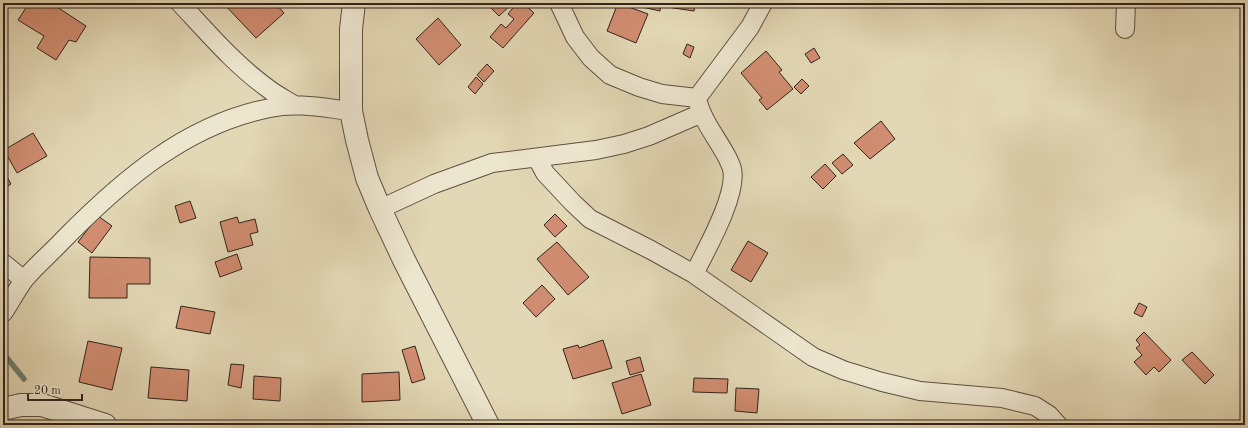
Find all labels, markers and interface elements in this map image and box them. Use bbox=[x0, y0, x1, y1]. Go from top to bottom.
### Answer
scale bar bbox=[28, 376, 82, 402]
text: 20 m bbox=[34, 385, 61, 397]

